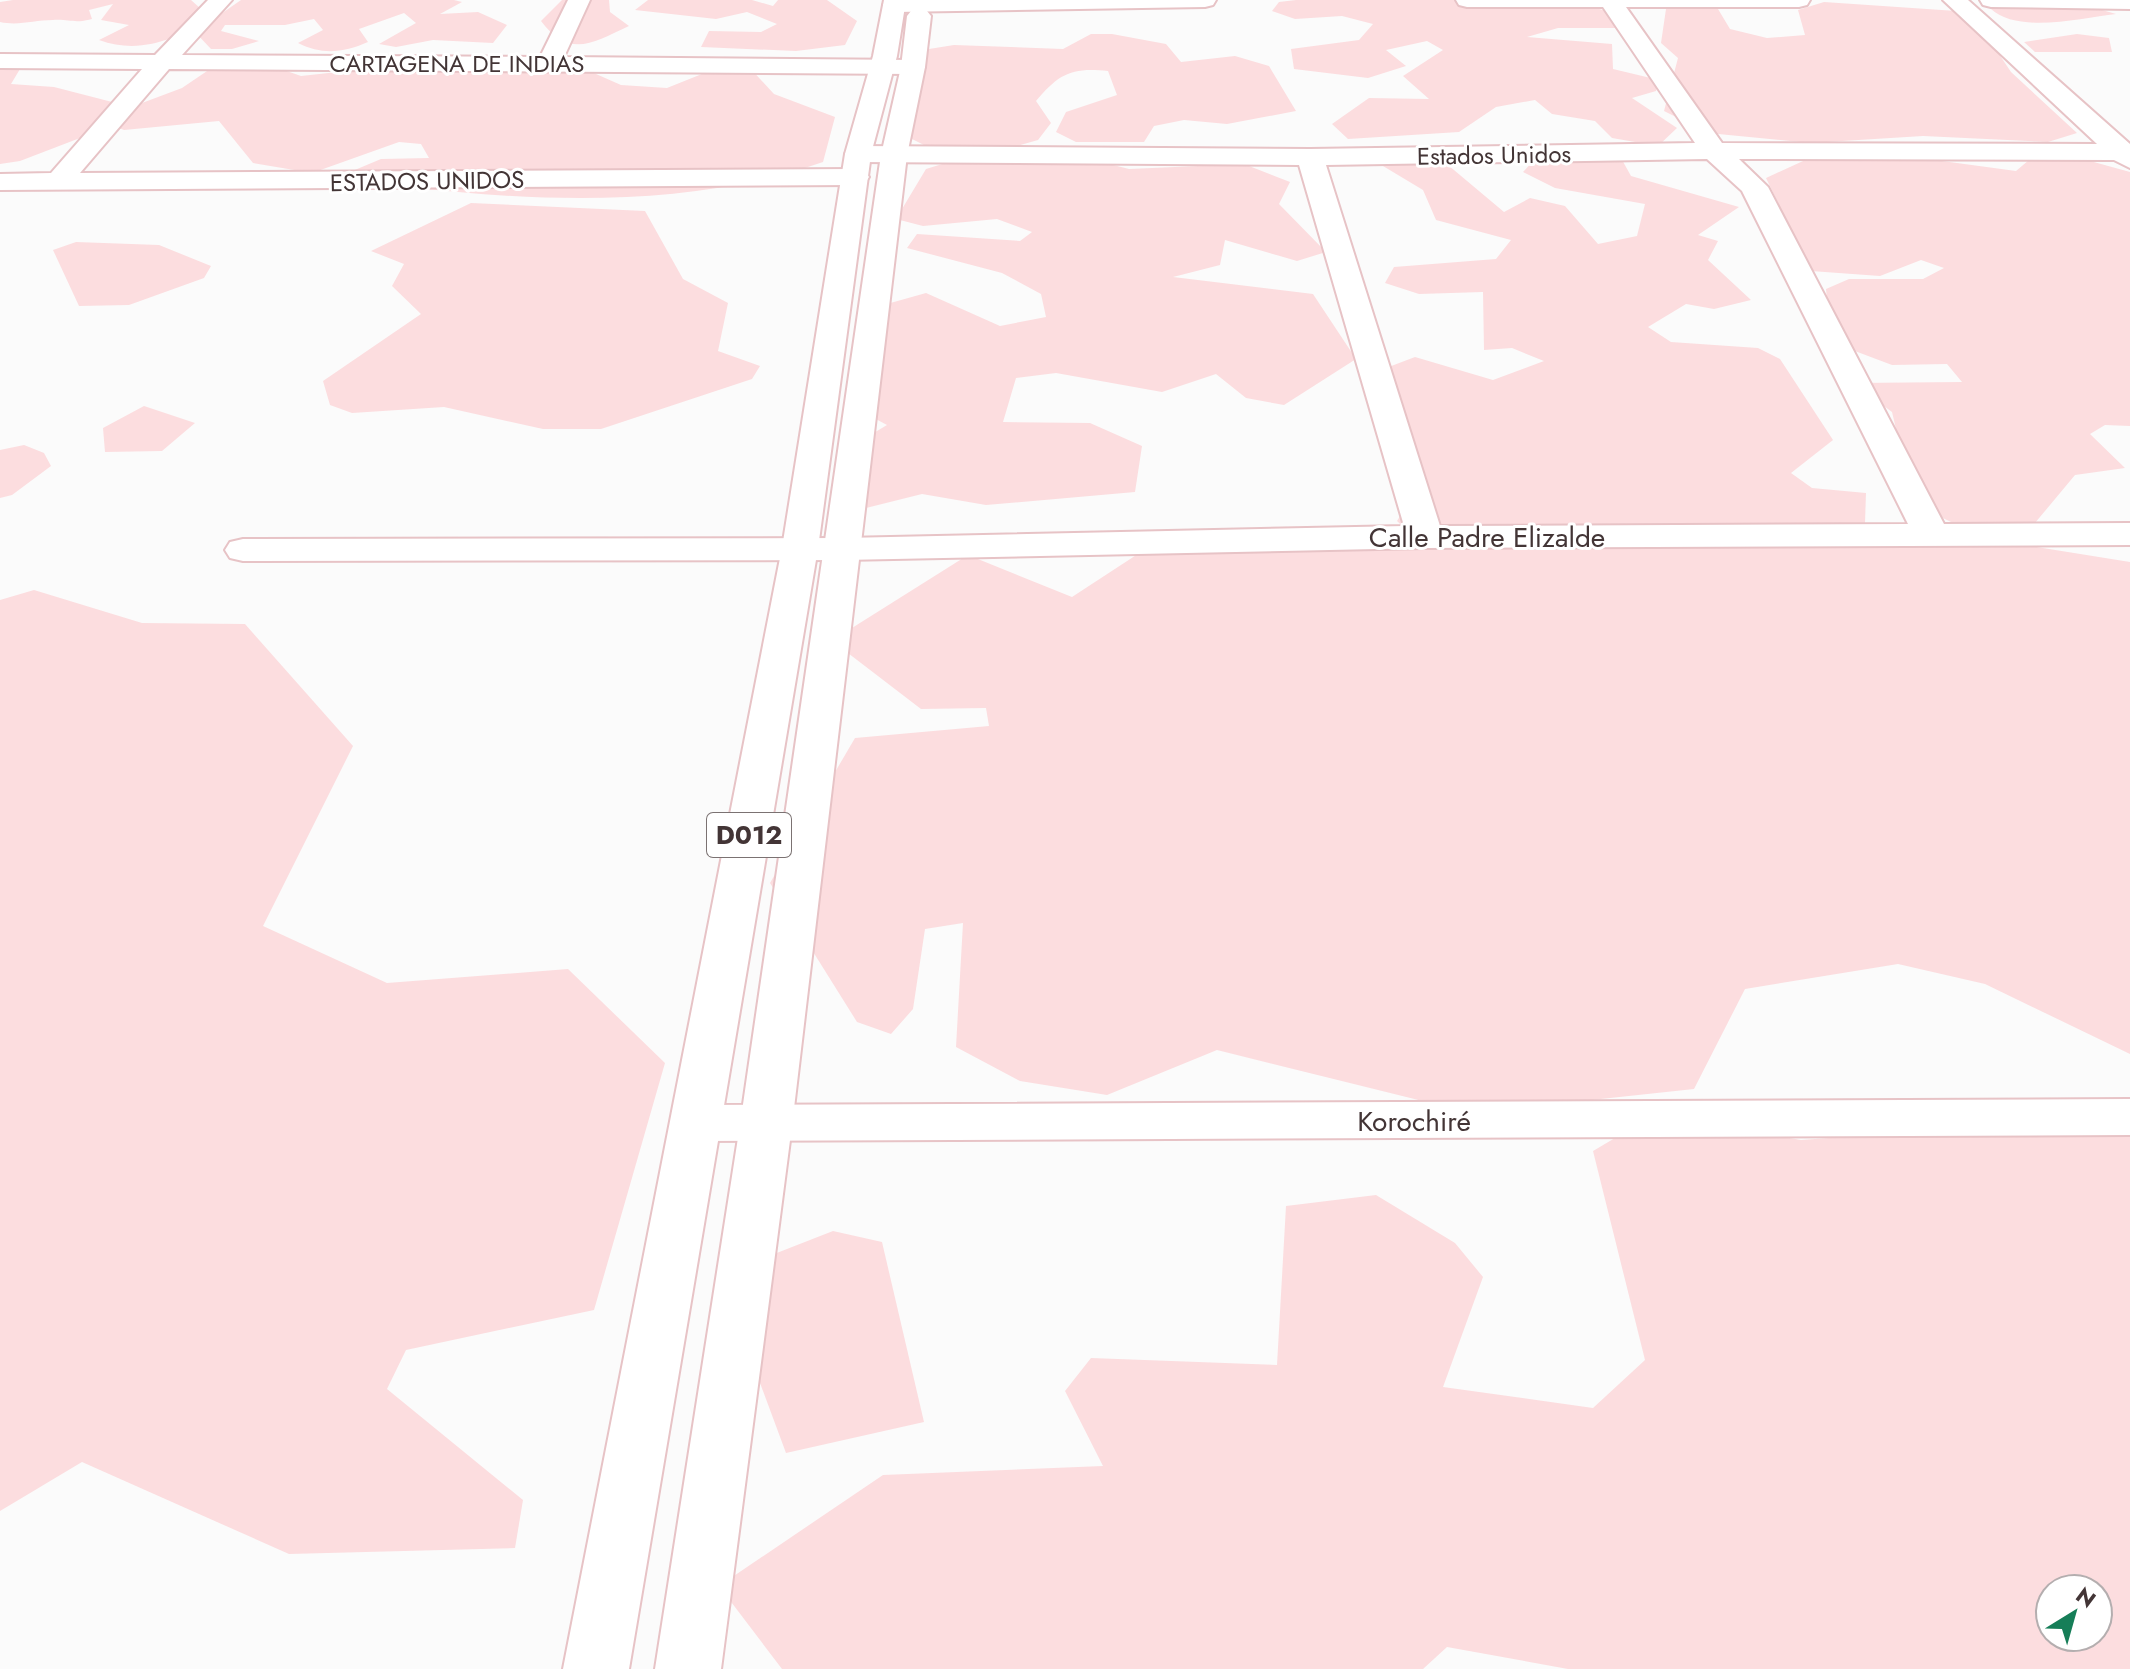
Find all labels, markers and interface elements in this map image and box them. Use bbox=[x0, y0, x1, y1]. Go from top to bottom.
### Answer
street label: CARTAGENA DE INDIAS bbox=[329, 46, 585, 81]
street label: Estados Unidos bbox=[1417, 136, 1571, 174]
street label: ESTADOS UNIDOS bbox=[329, 162, 525, 200]
street label: Calle Padre Elizalde bbox=[1369, 517, 1605, 558]
road number: D012 bbox=[707, 813, 791, 857]
street label: Korochiré bbox=[1357, 1101, 1471, 1142]
north arrow bbox=[2034, 1573, 2114, 1653]
text: N bbox=[2069, 1579, 2103, 1615]

